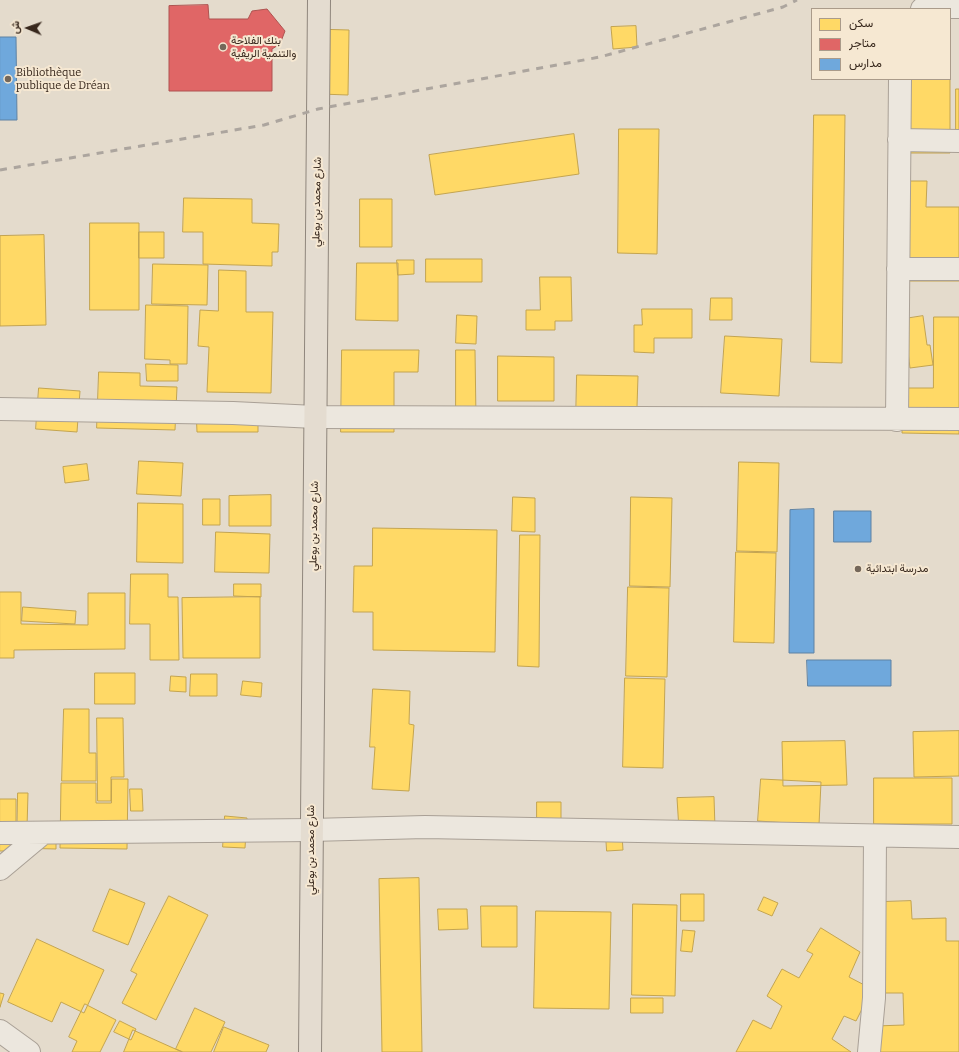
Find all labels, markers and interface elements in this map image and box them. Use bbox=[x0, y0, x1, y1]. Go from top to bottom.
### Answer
north arrow bbox=[8, 8, 48, 48]
legend bbox=[811, 8, 951, 80]
text: سكن bbox=[849, 16, 873, 30]
text: ش bbox=[9, 21, 22, 34]
place label: بنك الفلاحة والتنمية الريفية bbox=[231, 34, 296, 60]
text: متاجر bbox=[849, 36, 876, 50]
marker: بنك الفلاحة والتنمية الريفية bbox=[218, 42, 228, 52]
text: مدارس bbox=[849, 56, 882, 70]
place label: Bibliothèque publique de Dréan bbox=[16, 66, 110, 92]
marker: Bibliothèque publique de Dréan bbox=[3, 74, 13, 84]
street label: شارع محمد بن بوعلي bbox=[310, 157, 324, 247]
street label: شارع محمد بن بوعلي bbox=[307, 481, 321, 571]
place label: مدرسة ابتدائية bbox=[866, 562, 928, 576]
marker: مدرسة ابتدائية bbox=[853, 564, 863, 574]
street label: شارع محمد بن بوعلي bbox=[304, 805, 318, 895]

